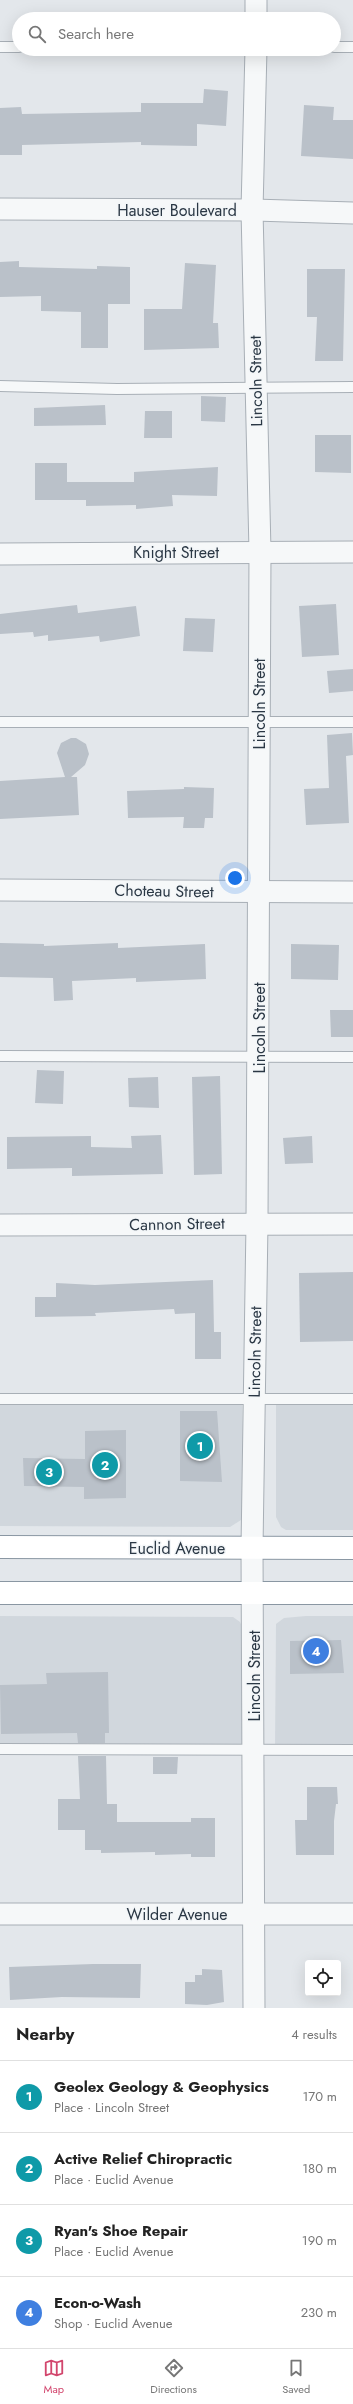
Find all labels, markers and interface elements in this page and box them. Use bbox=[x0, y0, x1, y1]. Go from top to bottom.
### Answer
search box bbox=[12, 12, 341, 56]
icon: search bbox=[26, 23, 48, 45]
text: Search here bbox=[58, 23, 134, 45]
street label: Hauser Boulevard bbox=[117, 199, 237, 222]
street label: Lincoln Street bbox=[244, 335, 268, 427]
street label: Knight Street bbox=[133, 541, 219, 564]
street label: Lincoln Street bbox=[248, 658, 271, 750]
your location bbox=[225, 868, 245, 888]
street label: Choteau Street bbox=[114, 879, 214, 903]
street label: Lincoln Street bbox=[248, 982, 271, 1074]
street label: Cannon Street bbox=[129, 1212, 225, 1236]
street label: Lincoln Street bbox=[243, 1306, 267, 1398]
pin: 1 bbox=[187, 1431, 213, 1461]
pin: 2 bbox=[92, 1450, 118, 1480]
pin: 3 bbox=[36, 1457, 62, 1487]
street label: Euclid Avenue bbox=[129, 1537, 225, 1560]
street label: Lincoln Street bbox=[243, 1630, 266, 1722]
pin: 4 bbox=[303, 1636, 329, 1666]
street label: Wilder Avenue bbox=[126, 1903, 228, 1926]
map controls bbox=[305, 1960, 341, 1996]
button: locate bbox=[305, 1960, 341, 1996]
text: Nearby bbox=[16, 2022, 74, 2046]
text: 4 results bbox=[291, 2025, 337, 2044]
text: Geolex Geology & Geophysics bbox=[54, 2076, 269, 2098]
text: 1 bbox=[26, 2087, 32, 2106]
text: 170 m bbox=[302, 2087, 337, 2106]
text: Place · Lincoln Street bbox=[54, 2098, 169, 2117]
text: Active Relief Chiropractic bbox=[54, 2148, 232, 2170]
text: 2 bbox=[25, 2159, 33, 2178]
text: 180 m bbox=[302, 2159, 337, 2178]
text: Place · Euclid Avenue bbox=[54, 2170, 173, 2189]
text: Ryan's Shoe Repair bbox=[54, 2220, 188, 2242]
text: 3 bbox=[25, 2231, 33, 2250]
text: 190 m bbox=[302, 2231, 337, 2250]
text: Place · Euclid Avenue bbox=[54, 2242, 173, 2261]
text: Econ-o-Wash bbox=[54, 2292, 141, 2314]
text: 4 bbox=[24, 2303, 34, 2322]
text: 230 m bbox=[301, 2303, 337, 2322]
text: Shop · Euclid Avenue bbox=[54, 2314, 173, 2333]
tab: Map bbox=[43, 2357, 65, 2397]
tab: Directions bbox=[150, 2357, 197, 2397]
tab: Saved bbox=[282, 2357, 310, 2397]

